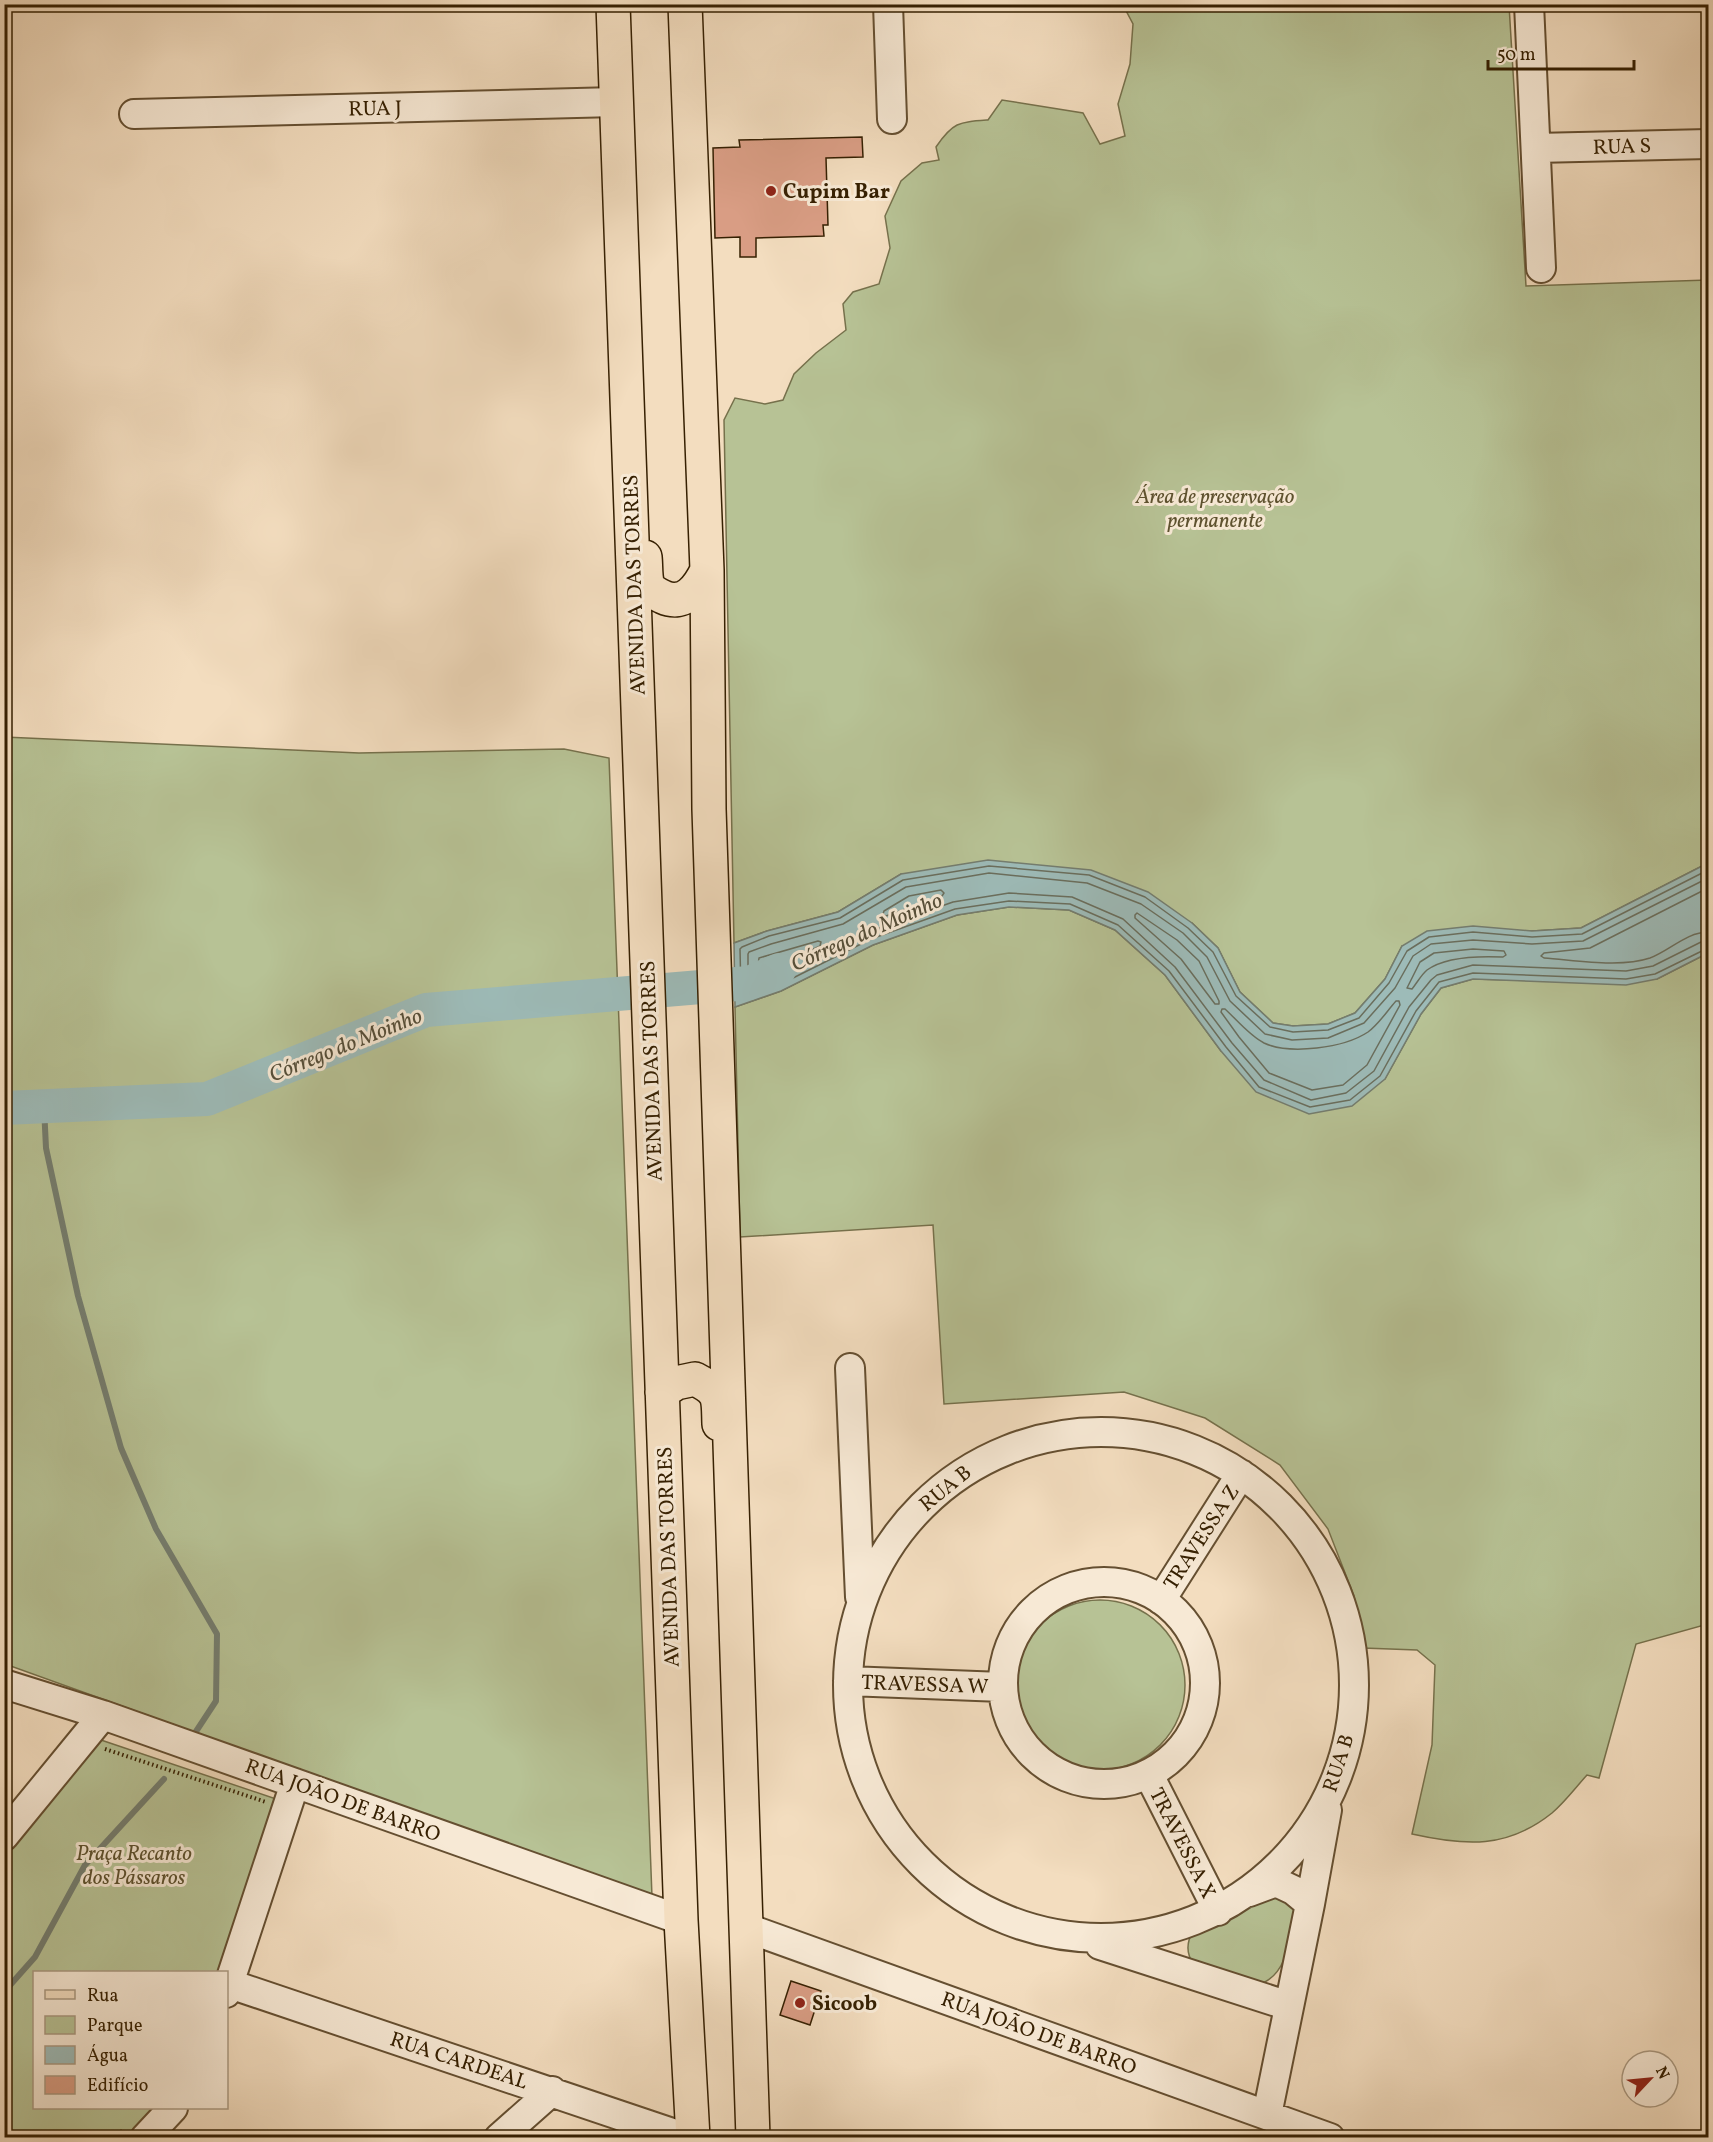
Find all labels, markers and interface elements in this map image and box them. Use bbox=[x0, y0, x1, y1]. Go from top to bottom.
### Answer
scale bar bbox=[1488, 33, 1634, 71]
text: 50 m bbox=[1497, 43, 1536, 68]
street label: RUA J bbox=[348, 95, 402, 124]
street label: RUA S bbox=[1592, 132, 1652, 163]
place label: Cupim Bar bbox=[783, 178, 890, 207]
marker: Cupim Bar bbox=[764, 184, 778, 198]
street label: AVENIDA DAS TORRES bbox=[617, 474, 654, 696]
park label: Área de preservação permanente bbox=[1135, 483, 1295, 536]
water label: Córrego do Moinho bbox=[786, 886, 948, 981]
street label: AVENIDA DAS TORRES bbox=[634, 960, 671, 1182]
water label: Córrego do Moinho bbox=[265, 1001, 427, 1091]
street label: AVENIDA DAS TORRES bbox=[651, 1446, 688, 1668]
street label: RUA B bbox=[914, 1459, 978, 1519]
street label: TRAVESSA Z bbox=[1157, 1480, 1247, 1596]
street label: TRAVESSA W bbox=[861, 1669, 989, 1702]
street label: RUA B bbox=[1316, 1731, 1362, 1796]
street label: RUA JOÃO DE BARRO bbox=[241, 1753, 444, 1850]
street label: TRAVESSA X bbox=[1141, 1783, 1222, 1904]
park label: Praça Recanto dos Pássaros bbox=[76, 1840, 192, 1893]
legend bbox=[33, 1971, 228, 2109]
text: Rua bbox=[87, 1984, 118, 2009]
street label: RUA JOÃO DE BARRO bbox=[937, 1986, 1140, 2083]
place label: Sicoob bbox=[812, 1990, 877, 2019]
marker: Sicoob bbox=[793, 1996, 807, 2010]
text: Parque bbox=[87, 2014, 142, 2039]
street label: RUA CARDEAL bbox=[386, 2025, 531, 2097]
text: Água bbox=[87, 2044, 128, 2069]
north arrow bbox=[1620, 2049, 1680, 2109]
text: N bbox=[1649, 2063, 1674, 2084]
text: Edifício bbox=[87, 2074, 148, 2099]

